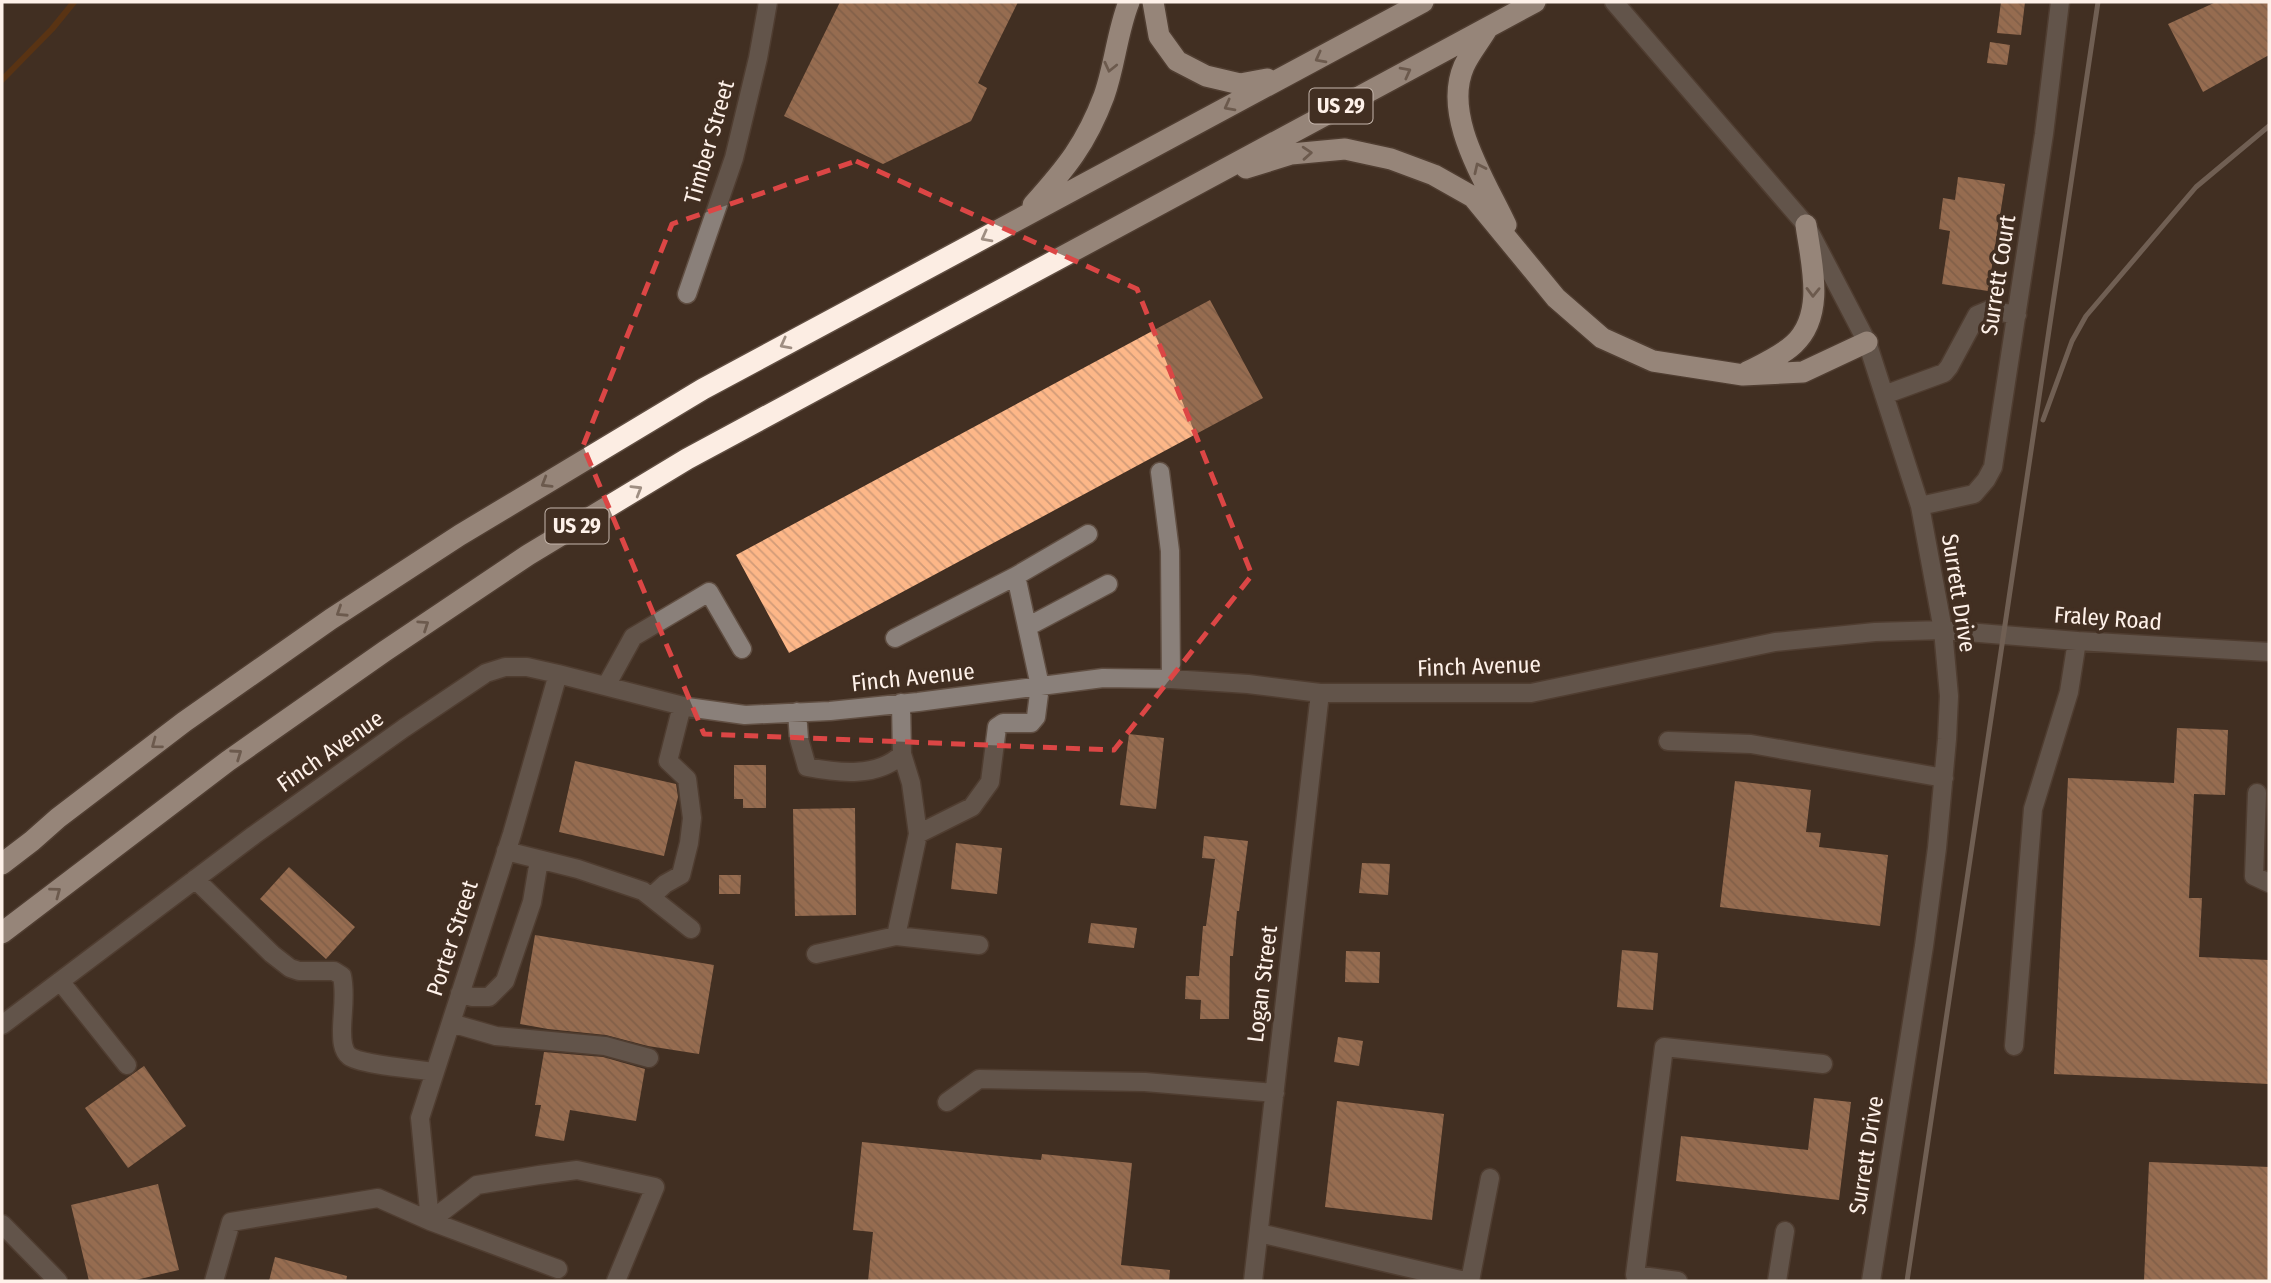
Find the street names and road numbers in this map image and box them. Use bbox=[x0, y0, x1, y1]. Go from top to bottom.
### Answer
street label: Timber Street bbox=[678, 76, 740, 207]
road number: US 29 bbox=[1310, 88, 1372, 124]
street label: Surrett Court bbox=[1975, 212, 2021, 337]
road number: US 29 bbox=[546, 508, 608, 544]
street label: Surrett Drive bbox=[1936, 532, 1982, 654]
street label: Fraley Road bbox=[2053, 600, 2163, 636]
street label: Finch Avenue bbox=[1417, 650, 1541, 682]
street label: Finch Avenue bbox=[850, 657, 976, 697]
street label: Finch Avenue bbox=[271, 704, 389, 798]
street label: Porter Street bbox=[420, 876, 484, 999]
street label: Logan Street bbox=[1241, 924, 1283, 1044]
street label: Surrett Drive bbox=[1843, 1094, 1889, 1216]

